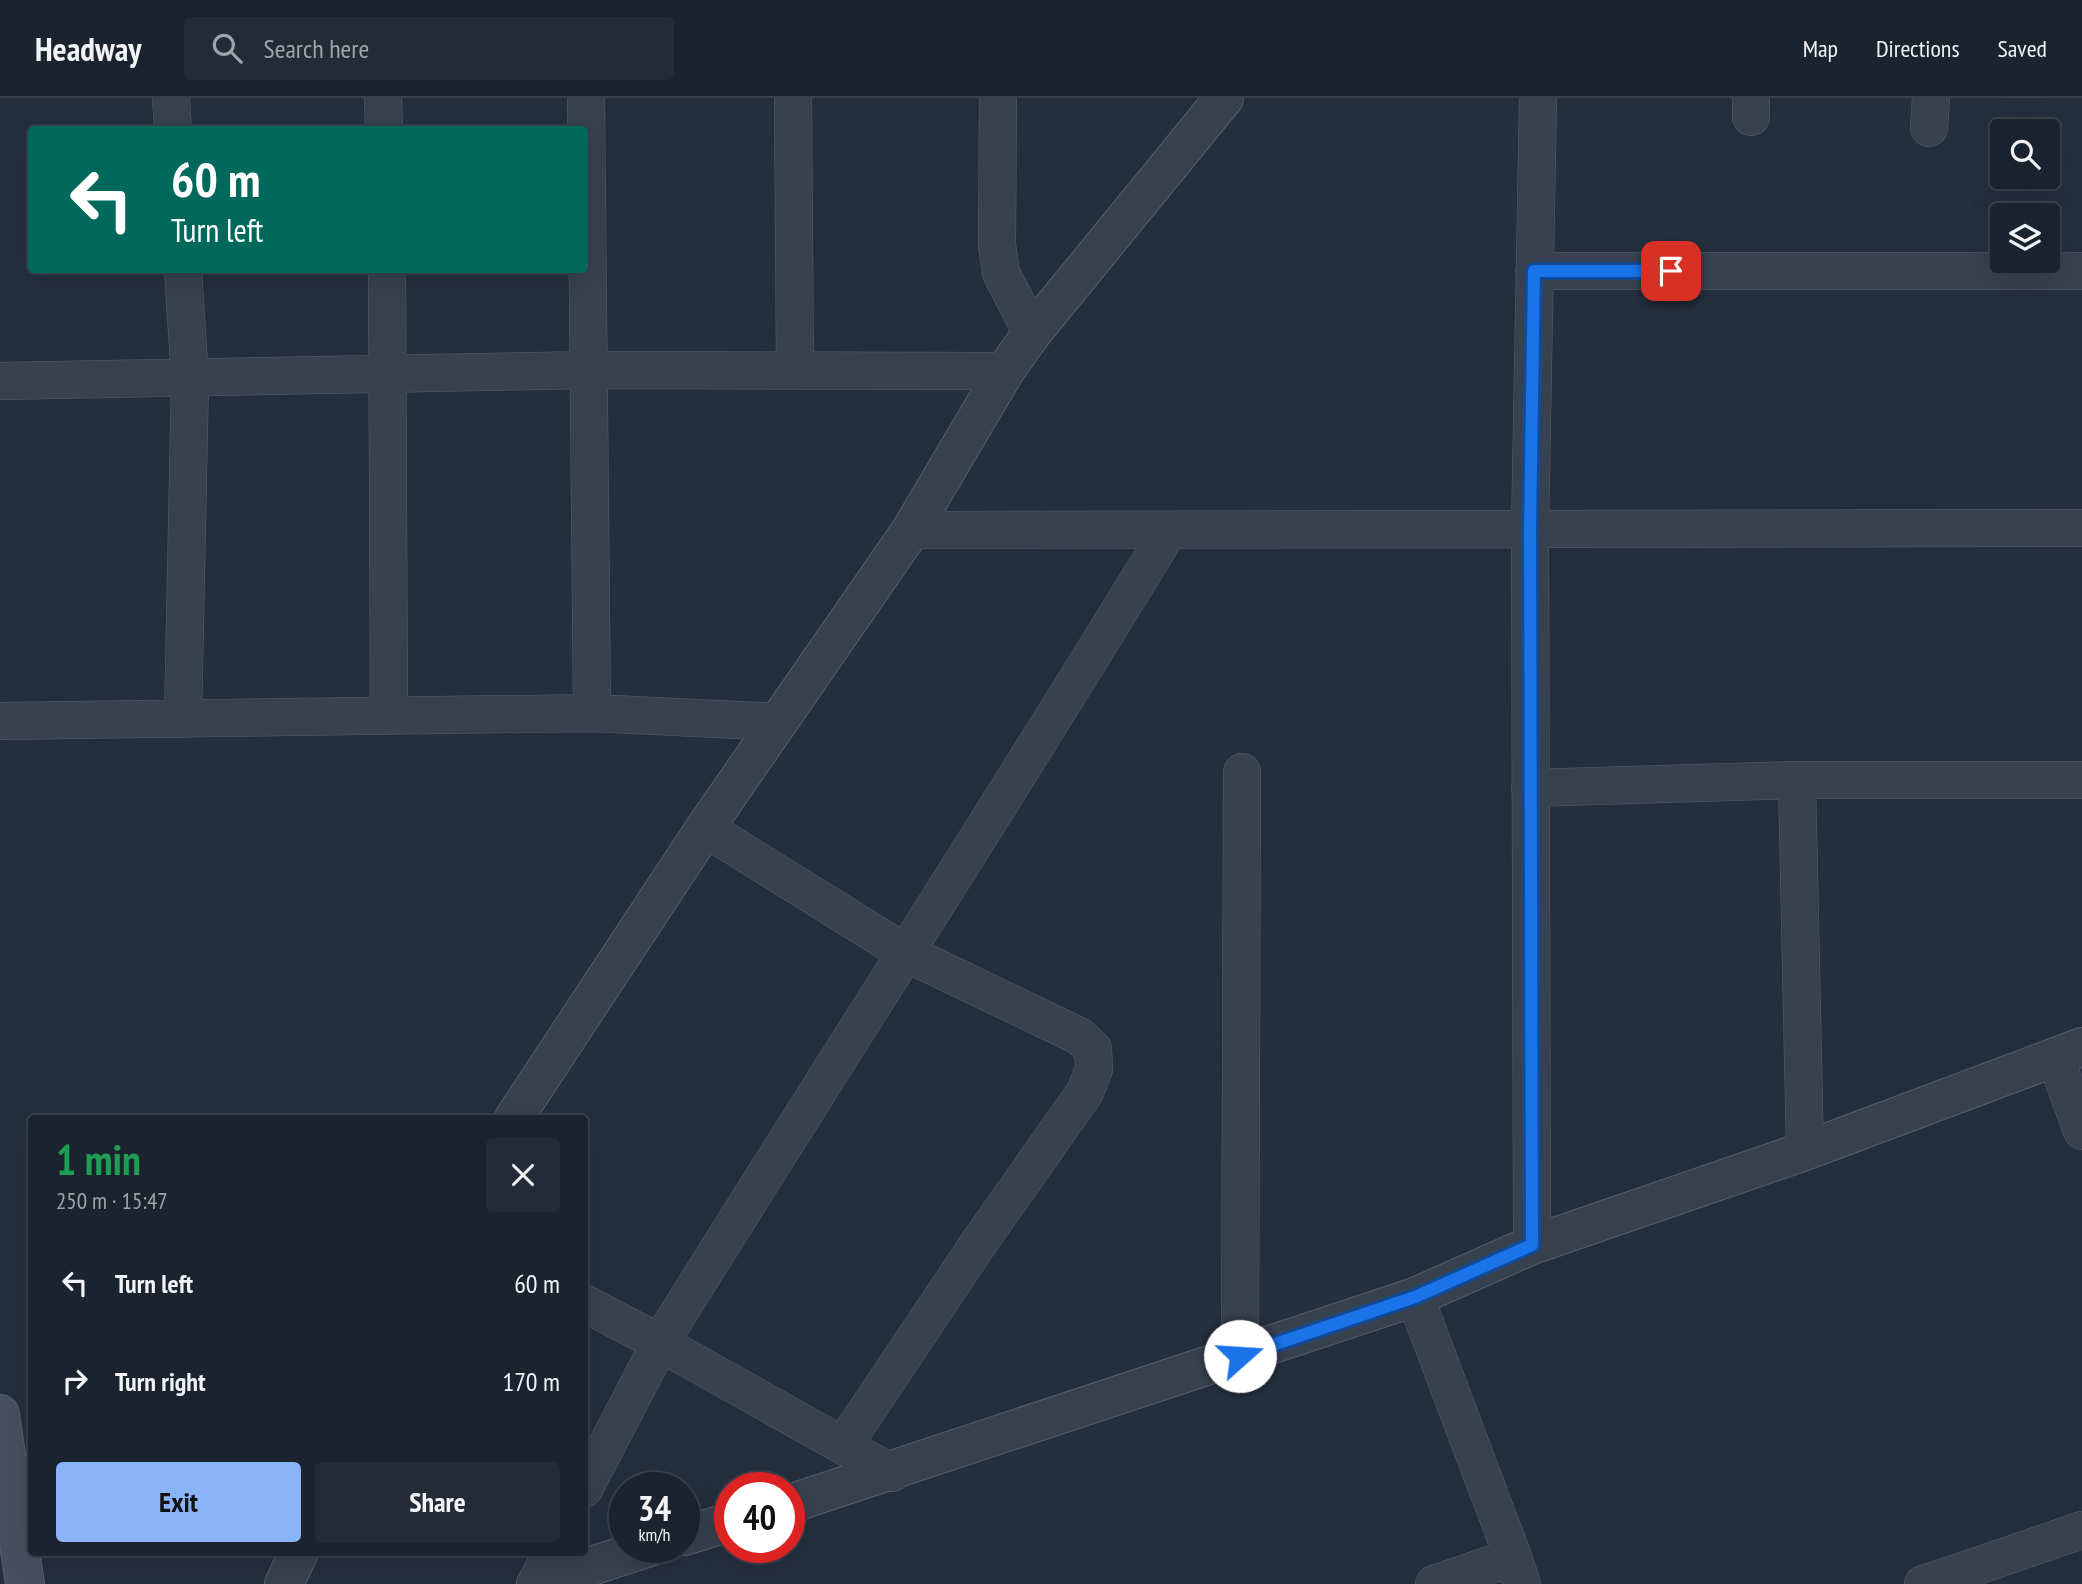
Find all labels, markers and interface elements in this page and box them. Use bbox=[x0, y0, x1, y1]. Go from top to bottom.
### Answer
search box bbox=[184, 17, 674, 80]
text: Headway bbox=[35, 27, 142, 70]
icon: search bbox=[208, 29, 246, 67]
text: Search here bbox=[264, 32, 369, 65]
text: Map bbox=[1803, 33, 1838, 64]
text: Directions bbox=[1876, 33, 1960, 64]
text: Saved bbox=[1998, 33, 2047, 64]
map controls bbox=[1990, 119, 2060, 273]
button: search bbox=[1990, 119, 2060, 189]
text: 60 m bbox=[171, 147, 260, 211]
icon: left bbox=[56, 154, 147, 245]
button: layers bbox=[1990, 203, 2060, 273]
text: Turn left bbox=[171, 209, 263, 251]
pin bbox=[1641, 241, 1701, 301]
icon: arrive bbox=[1652, 252, 1690, 290]
text: 1 min bbox=[56, 1132, 141, 1187]
button: close bbox=[486, 1138, 560, 1212]
text: 250 m · 15:47 bbox=[56, 1186, 168, 1215]
icon: left bbox=[56, 1264, 94, 1302]
text: Turn left bbox=[115, 1267, 193, 1300]
text: 60 m bbox=[514, 1267, 560, 1300]
position arrow bbox=[1203, 1319, 1277, 1393]
icon: right bbox=[56, 1362, 94, 1400]
text: Turn right bbox=[115, 1365, 206, 1398]
text: 170 m bbox=[502, 1365, 560, 1398]
button: Exit bbox=[56, 1462, 301, 1542]
button: Share bbox=[315, 1462, 560, 1542]
speed limit sign: 40 bbox=[714, 1472, 805, 1563]
text: 34 bbox=[638, 1485, 671, 1531]
text: km/h bbox=[639, 1523, 670, 1546]

